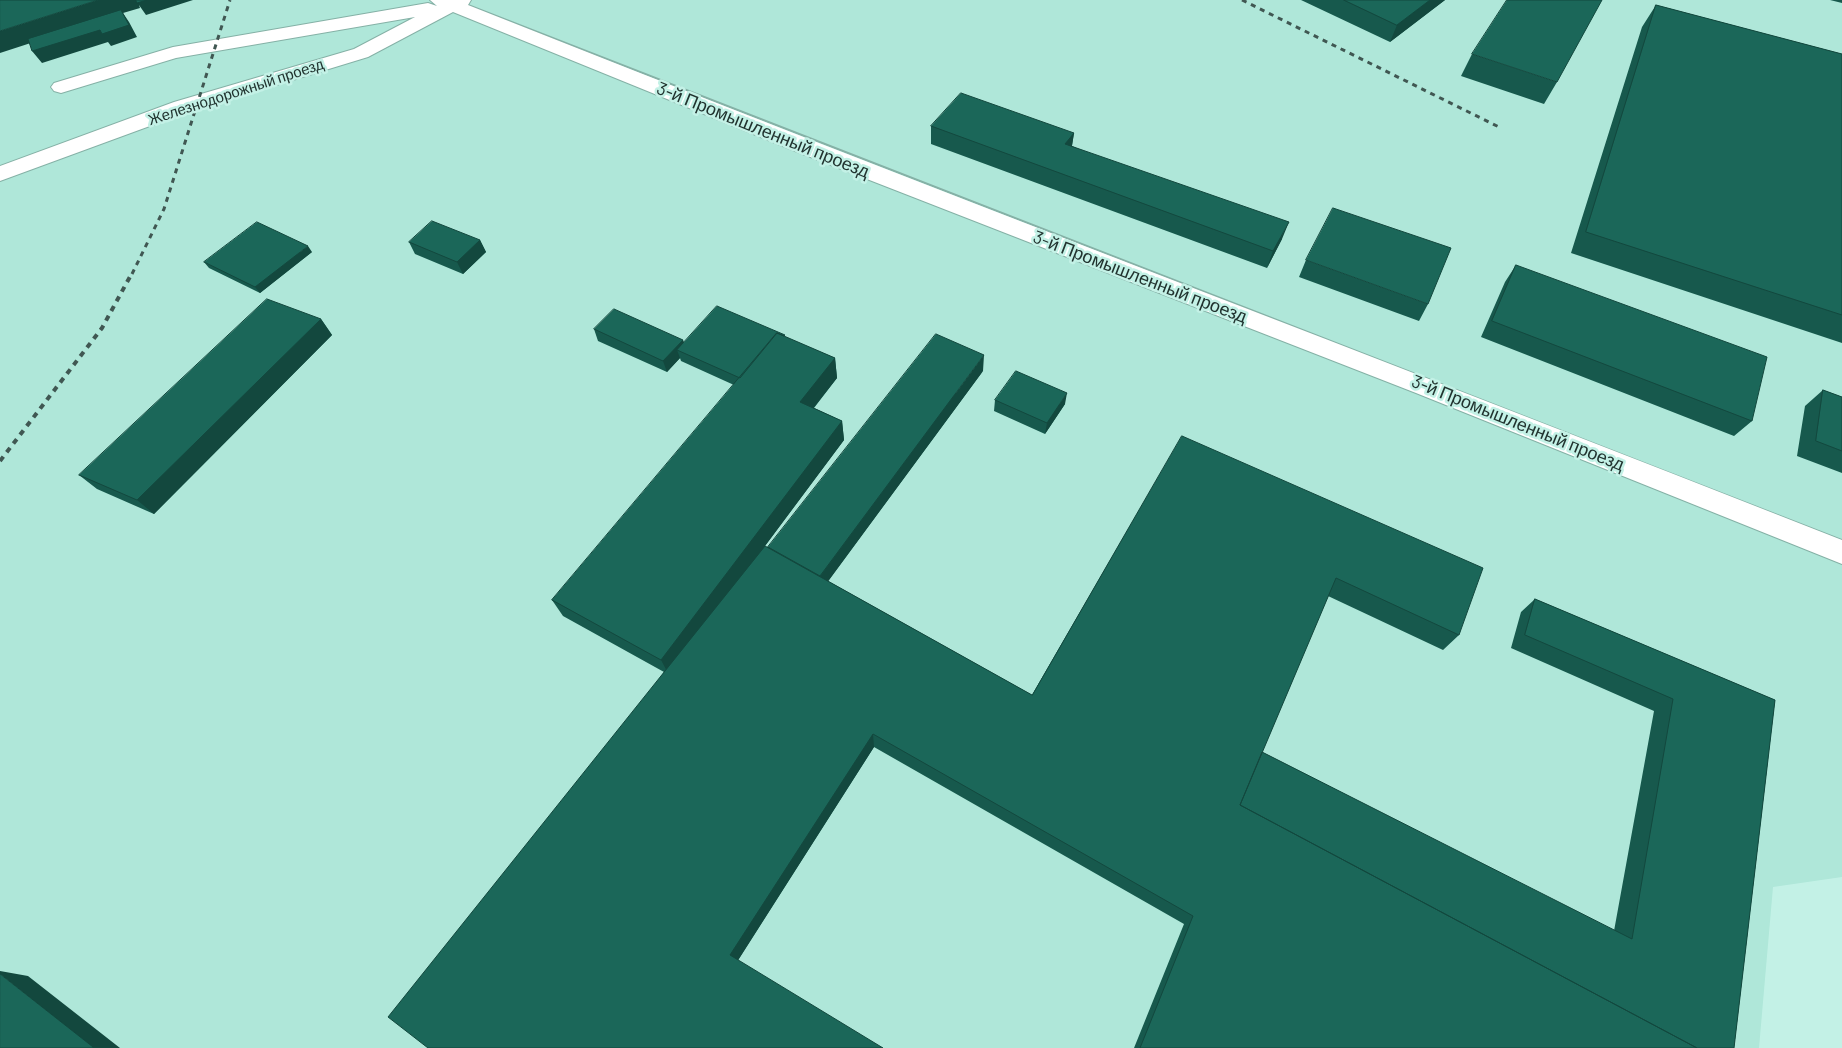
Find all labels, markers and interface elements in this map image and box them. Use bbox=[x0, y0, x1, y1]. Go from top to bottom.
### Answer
street label: Железнодорожный проезд bbox=[146, 55, 326, 129]
street label: 3-й Промышленный проезд bbox=[654, 77, 872, 183]
street label: 3-й Промышленный проезд bbox=[1030, 226, 1250, 328]
street label: 3-й Промышленный проезд bbox=[1409, 370, 1627, 476]

